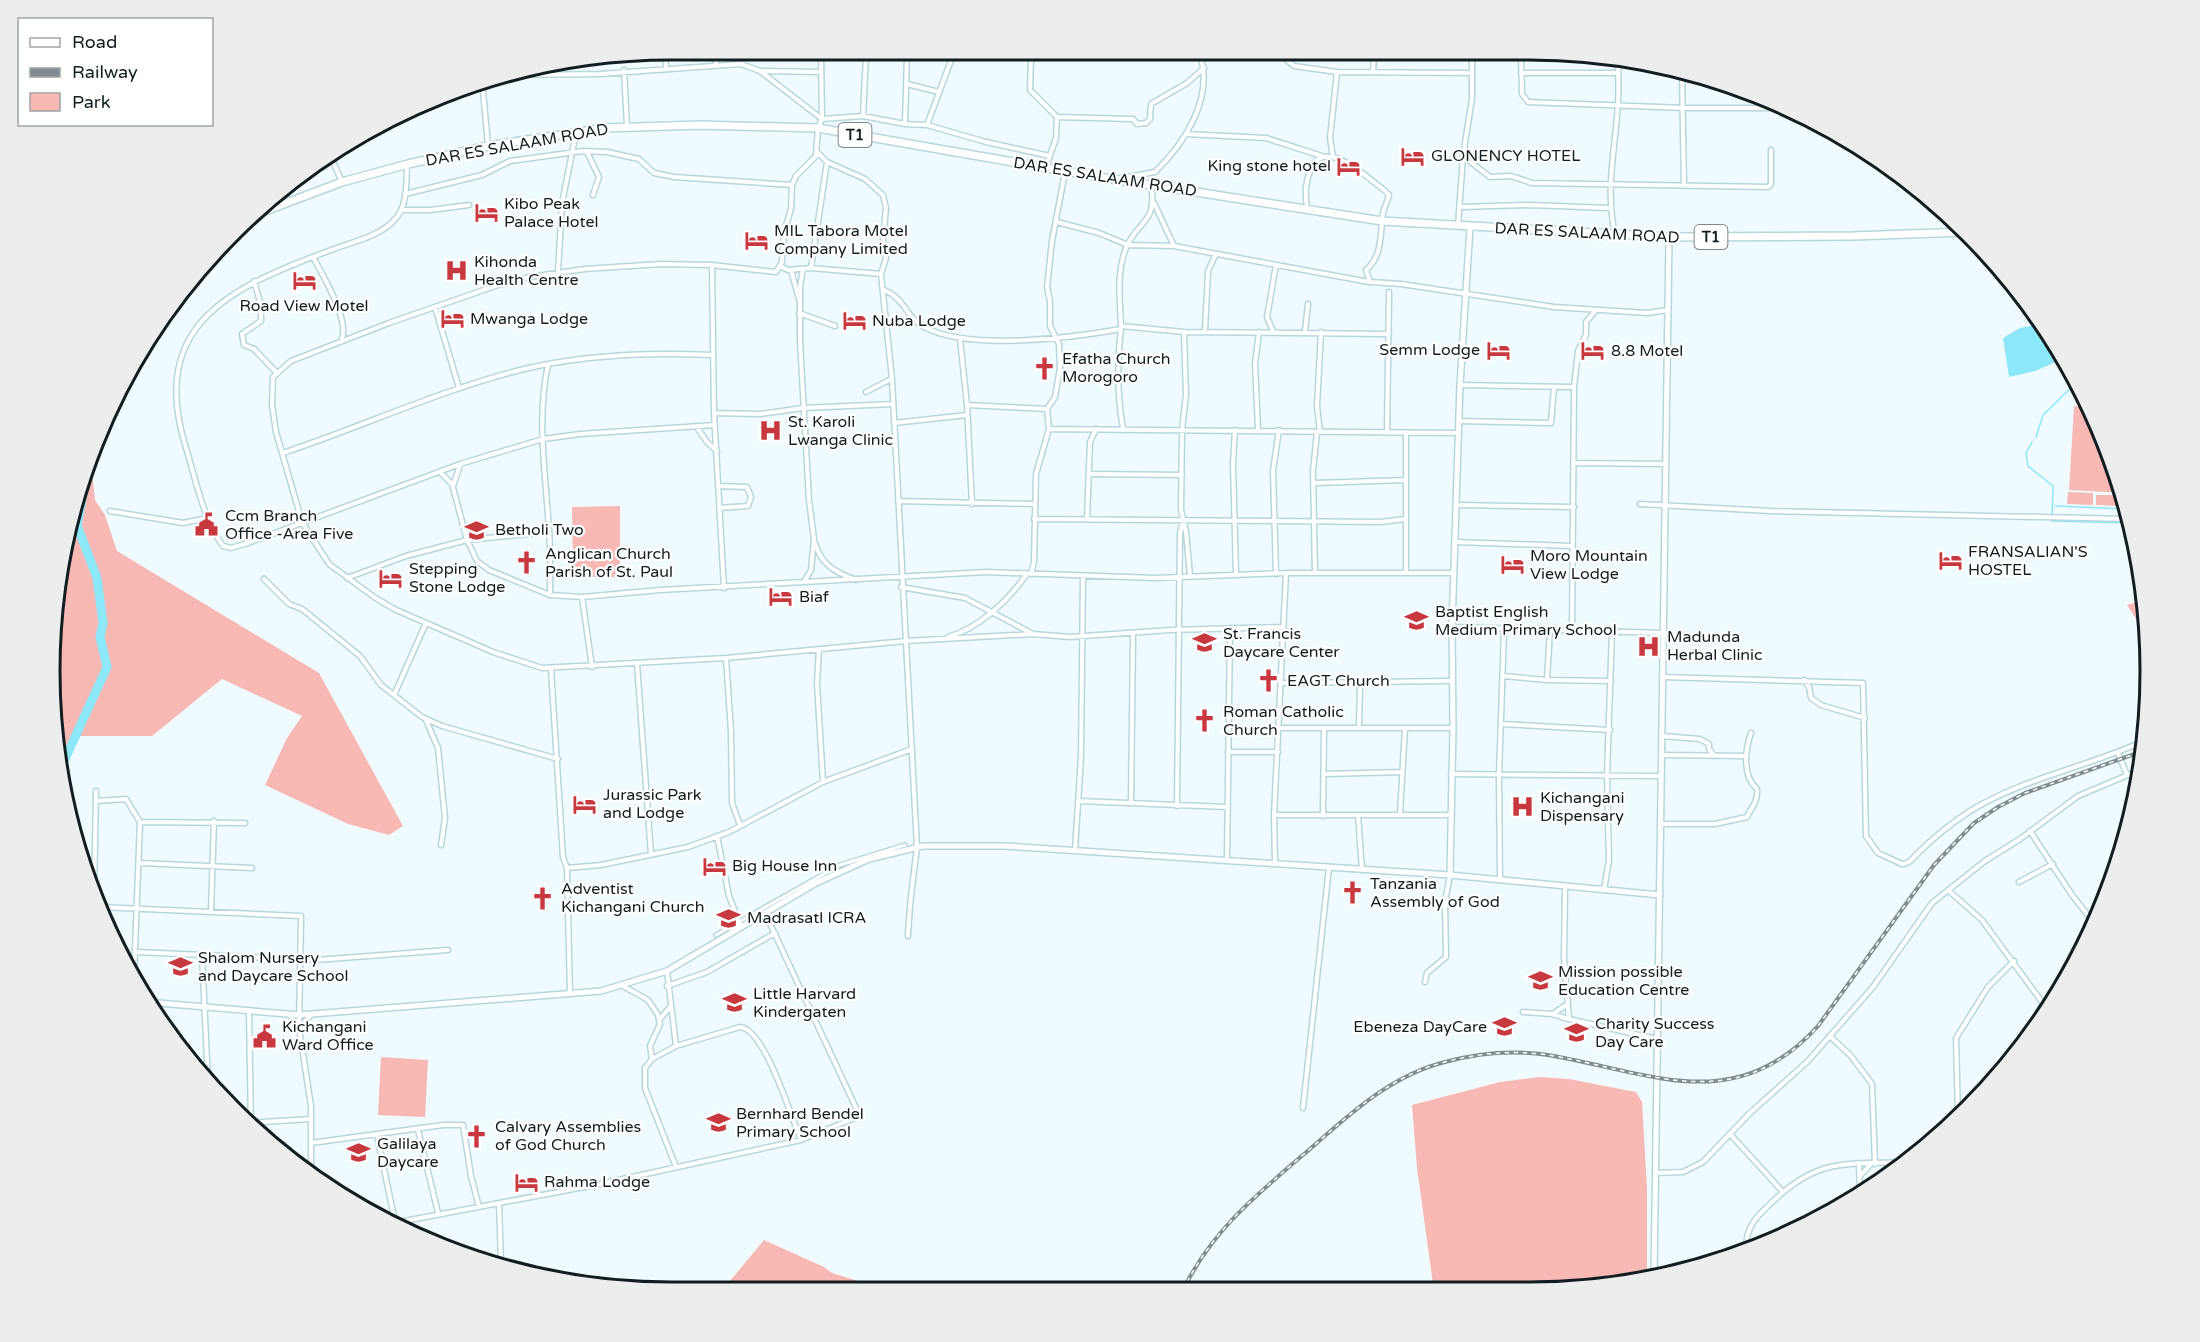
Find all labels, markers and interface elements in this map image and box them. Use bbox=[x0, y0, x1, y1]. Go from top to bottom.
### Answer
legend bbox=[18, 18, 213, 126]
text: Road bbox=[72, 31, 117, 53]
text: Railway bbox=[72, 61, 138, 83]
text: Park bbox=[72, 91, 111, 113]
street label: DAR ES SALAAM ROAD bbox=[424, 119, 610, 171]
road number: T1 bbox=[838, 123, 872, 147]
hotel icon: GLONENCY HOTEL bbox=[1400, 143, 1426, 169]
place label: GLONENCY HOTEL bbox=[1431, 146, 1581, 166]
street label: DAR ES SALAAM ROAD bbox=[1012, 153, 1198, 201]
hotel icon: King stone hotel bbox=[1336, 153, 1362, 179]
place label: King stone hotel bbox=[1208, 156, 1331, 176]
place label: Kibo Peak Palace Hotel bbox=[504, 194, 599, 232]
hotel icon: Kibo Peak Palace Hotel bbox=[473, 200, 499, 226]
street label: DAR ES SALAAM ROAD bbox=[1494, 218, 1680, 248]
place label: MIL Tabora Motel Company Limited bbox=[774, 221, 908, 259]
road number: T1 bbox=[1694, 225, 1728, 249]
hotel icon: MIL Tabora Motel Company Limited bbox=[743, 227, 769, 253]
place label: Kihonda Health Centre bbox=[474, 252, 578, 290]
hospital icon: Kihonda Health Centre bbox=[443, 258, 469, 284]
hotel icon: Road View Motel bbox=[291, 268, 317, 294]
place label: Road View Motel bbox=[239, 296, 369, 316]
hotel icon: Mwanga Lodge bbox=[439, 306, 465, 332]
hotel icon: Nuba Lodge bbox=[841, 308, 867, 334]
place label: Mwanga Lodge bbox=[470, 309, 588, 329]
place label: Nuba Lodge bbox=[872, 311, 966, 331]
hotel icon: Semm Lodge bbox=[1485, 337, 1511, 363]
hotel icon: 8.8 Motel bbox=[1580, 338, 1606, 364]
place label: Semm Lodge bbox=[1379, 340, 1480, 360]
place label: 8.8 Motel bbox=[1611, 341, 1683, 361]
place label: Efatha Church Morogoro bbox=[1062, 349, 1170, 387]
church icon: Efatha Church Morogoro bbox=[1031, 355, 1057, 381]
place label: St. Karoli Lwanga Clinic bbox=[788, 412, 893, 450]
hospital icon: St. Karoli Lwanga Clinic bbox=[757, 418, 783, 444]
place label: Ccm Branch Office -Area Five bbox=[225, 506, 353, 544]
public building icon: Ccm Branch Office -Area Five bbox=[194, 512, 220, 538]
school or university icon: Betholi Two bbox=[464, 517, 490, 543]
place label: Betholi Two bbox=[495, 520, 584, 540]
place label: FRANSALIAN'S HOSTEL bbox=[1968, 542, 2088, 580]
place label: Anglican Church Parish of St. Paul bbox=[545, 544, 673, 582]
place label: Moro Mountain View Lodge bbox=[1530, 546, 1648, 584]
hotel icon: FRANSALIAN'S HOSTEL bbox=[1937, 548, 1963, 574]
church icon: Anglican Church Parish of St. Paul bbox=[514, 550, 540, 576]
hotel icon: Moro Mountain View Lodge bbox=[1499, 552, 1525, 578]
place label: Stepping Stone Lodge bbox=[409, 559, 505, 597]
hotel icon: Stepping Stone Lodge bbox=[378, 565, 404, 591]
hotel icon: Biaf bbox=[768, 584, 794, 610]
place label: Biaf bbox=[799, 587, 830, 607]
place label: Baptist English Medium Primary School bbox=[1435, 602, 1617, 640]
school or university icon: Baptist English Medium Primary School bbox=[1404, 608, 1430, 634]
place label: St. Francis Daycare Center bbox=[1223, 624, 1340, 662]
place label: Madunda Herbal Clinic bbox=[1667, 627, 1763, 665]
school or university icon: St. Francis Daycare Center bbox=[1192, 630, 1218, 656]
hospital icon: Madunda Herbal Clinic bbox=[1636, 633, 1662, 659]
church icon: EAGT Church bbox=[1256, 668, 1282, 694]
place label: EAGT Church bbox=[1287, 671, 1390, 691]
place label: Roman Catholic Church bbox=[1223, 702, 1344, 740]
church icon: Roman Catholic Church bbox=[1192, 708, 1218, 734]
place label: Jurassic Park and Lodge bbox=[603, 785, 702, 823]
place label: Kichangani Dispensary bbox=[1540, 788, 1625, 826]
hotel icon: Jurassic Park and Lodge bbox=[572, 791, 598, 817]
hospital icon: Kichangani Dispensary bbox=[1509, 794, 1535, 820]
hotel icon: Big House Inn bbox=[701, 853, 727, 879]
place label: Big House Inn bbox=[732, 856, 837, 876]
place label: Tanzania Assembly of God bbox=[1370, 874, 1500, 912]
place label: Adventist Kichangani Church bbox=[561, 879, 704, 917]
church icon: Tanzania Assembly of God bbox=[1339, 880, 1365, 906]
church icon: Adventist Kichangani Church bbox=[530, 885, 556, 911]
school or university icon: Madrasatl ICRA bbox=[716, 905, 742, 931]
place label: Madrasatl ICRA bbox=[747, 908, 866, 928]
place label: Shalom Nursery and Daycare School bbox=[198, 948, 348, 986]
school or university icon: Shalom Nursery and Daycare School bbox=[167, 954, 193, 980]
place label: Mission possible Education Centre bbox=[1558, 962, 1689, 1000]
school or university icon: Mission possible Education Centre bbox=[1527, 968, 1553, 994]
place label: Little Harvard Kindergaten bbox=[753, 984, 856, 1022]
school or university icon: Little Harvard Kindergaten bbox=[722, 990, 748, 1016]
school or university icon: Ebeneza DayCare bbox=[1492, 1014, 1518, 1040]
place label: Charity Success Day Care bbox=[1595, 1014, 1715, 1052]
place label: Kichangani Ward Office bbox=[282, 1017, 374, 1055]
place label: Ebeneza DayCare bbox=[1353, 1017, 1487, 1037]
school or university icon: Charity Success Day Care bbox=[1564, 1020, 1590, 1046]
public building icon: Kichangani Ward Office bbox=[251, 1023, 277, 1049]
place label: Bernhard Bendel Primary School bbox=[736, 1104, 864, 1142]
school or university icon: Bernhard Bendel Primary School bbox=[705, 1110, 731, 1136]
place label: Calvary Assemblies of God Church bbox=[495, 1117, 641, 1155]
church icon: Calvary Assemblies of God Church bbox=[464, 1123, 490, 1149]
place label: Galilaya Daycare bbox=[377, 1134, 439, 1172]
school or university icon: Galilaya Daycare bbox=[346, 1140, 372, 1166]
hotel icon: Rahma Lodge bbox=[513, 1169, 539, 1195]
place label: Rahma Lodge bbox=[544, 1172, 650, 1192]

